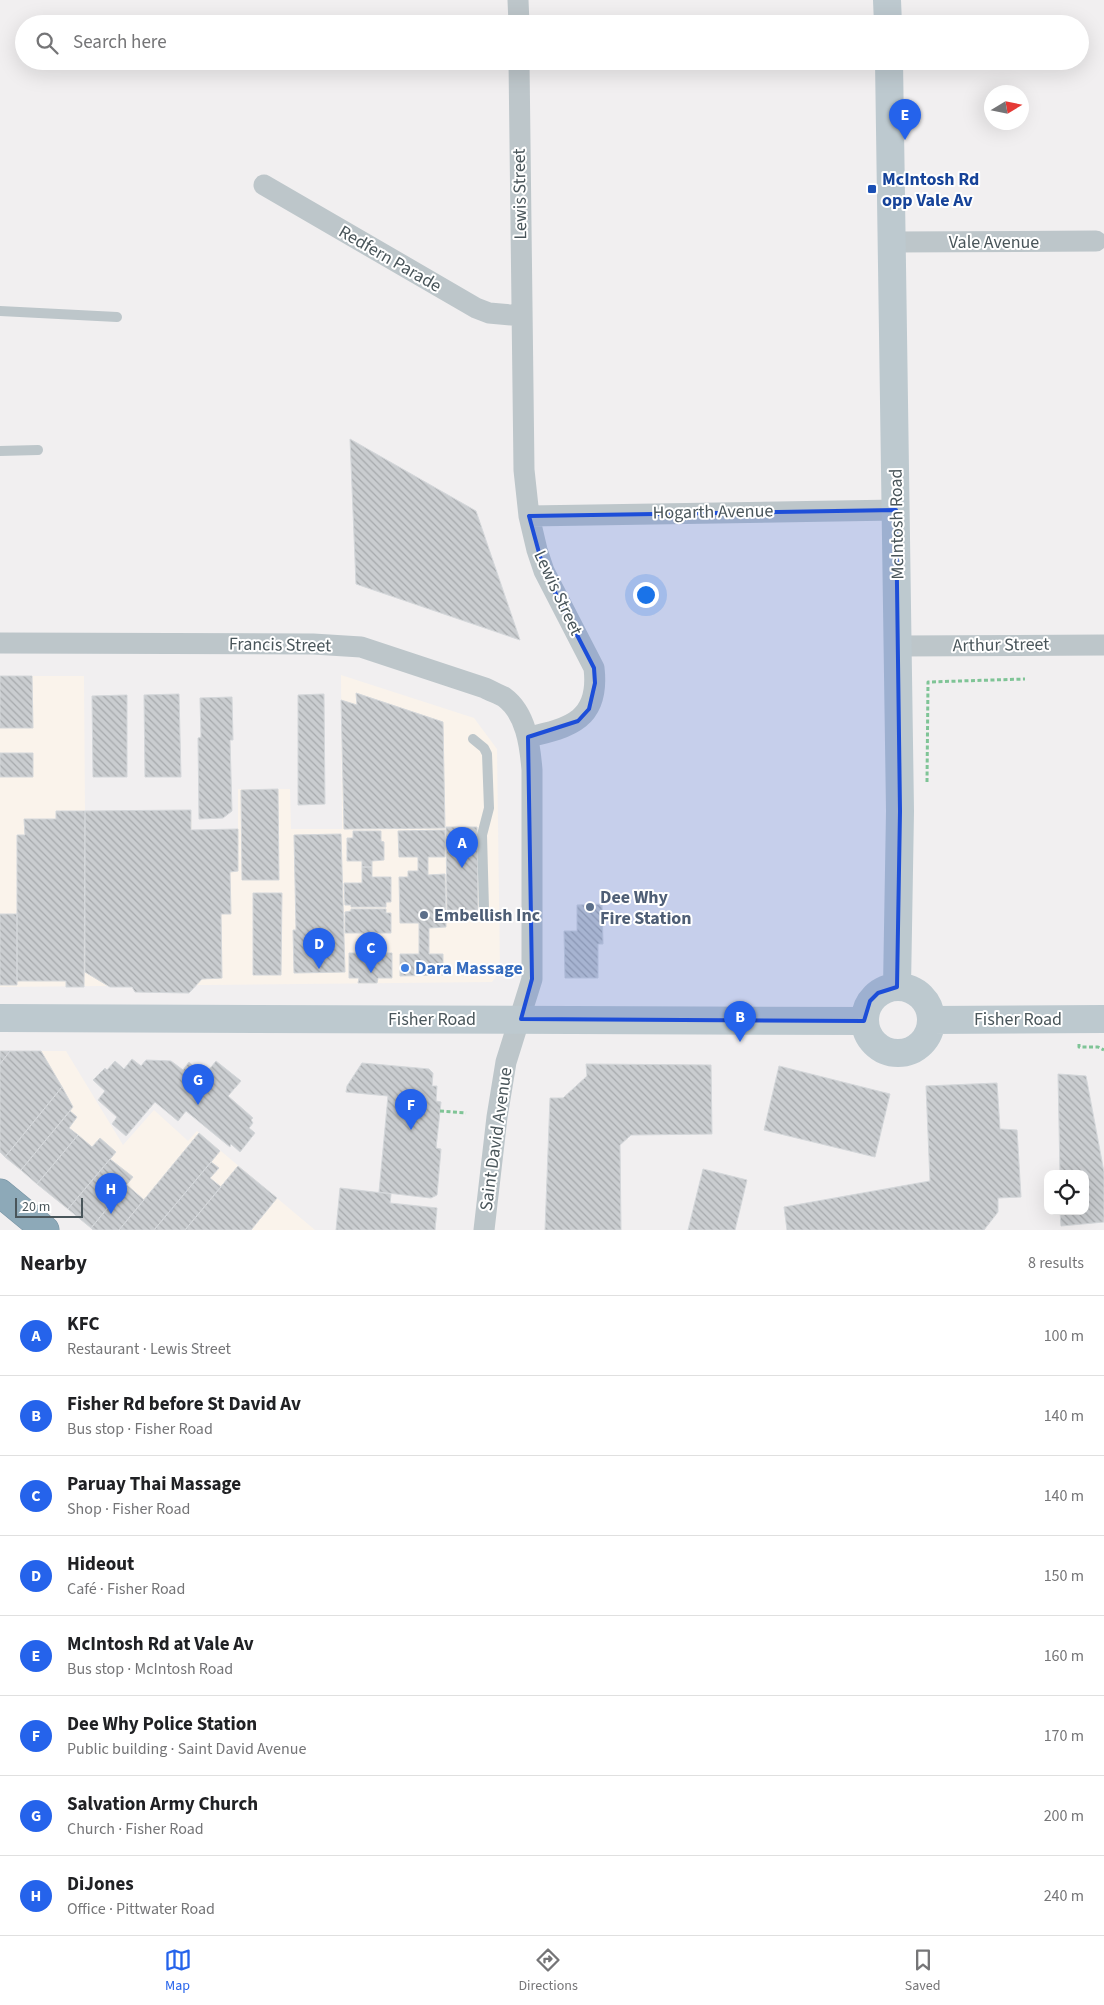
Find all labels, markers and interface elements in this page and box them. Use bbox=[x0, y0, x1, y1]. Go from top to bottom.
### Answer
search box bbox=[15, 15, 1089, 70]
icon: search bbox=[33, 29, 61, 57]
text: Search here bbox=[73, 29, 167, 56]
north arrow bbox=[984, 85, 1029, 130]
pin: E bbox=[889, 99, 921, 140]
street label: Lewis Street bbox=[507, 148, 533, 240]
place label: McIntosh Rd opp Vale Av bbox=[882, 167, 979, 213]
marker: McIntosh Rd opp Vale Av bbox=[866, 183, 878, 195]
street label: Redfern Parade bbox=[334, 219, 446, 299]
street label: Vale Avenue bbox=[949, 230, 1039, 255]
street label: McIntosh Road bbox=[884, 468, 910, 580]
street label: Hogarth Avenue bbox=[653, 498, 774, 526]
street label: Lewis Street bbox=[527, 546, 589, 640]
your location bbox=[633, 582, 659, 608]
street label: Francis Street bbox=[229, 632, 331, 658]
street label: Arthur Street bbox=[952, 632, 1050, 658]
pin: A bbox=[446, 827, 478, 868]
place label: Dee Why Fire Station bbox=[600, 885, 692, 931]
marker: Dee Why Fire Station bbox=[584, 901, 596, 913]
place label: Embellish Inc bbox=[434, 903, 541, 928]
marker: Embellish Inc bbox=[418, 909, 430, 921]
pin: D bbox=[303, 928, 335, 969]
pin: C bbox=[355, 932, 387, 973]
place label: Dara Massage bbox=[415, 956, 523, 981]
marker: Dara Massage bbox=[399, 962, 411, 974]
pin: B bbox=[724, 1001, 756, 1042]
street label: Fisher Road bbox=[388, 1007, 476, 1032]
street label: Fisher Road bbox=[974, 1007, 1062, 1032]
pin: G bbox=[182, 1064, 214, 1105]
street label: Saint David Avenue bbox=[474, 1066, 518, 1212]
pin: F bbox=[395, 1089, 427, 1130]
map controls bbox=[1044, 1170, 1089, 1215]
button: locate bbox=[1044, 1170, 1089, 1215]
pin: H bbox=[95, 1173, 127, 1214]
scale bar bbox=[15, 1195, 82, 1218]
text: 20 m bbox=[22, 1197, 50, 1217]
text: Nearby bbox=[20, 1248, 87, 1278]
text: 8 results bbox=[1028, 1252, 1084, 1274]
text: KFC bbox=[67, 1311, 100, 1338]
text: A bbox=[31, 1325, 41, 1347]
text: 100 m bbox=[1044, 1325, 1084, 1347]
text: Restaurant · Lewis Street bbox=[67, 1338, 231, 1360]
text: Fisher Rd before St David Av bbox=[67, 1391, 301, 1418]
text: B bbox=[31, 1405, 41, 1427]
text: 140 m bbox=[1044, 1405, 1084, 1427]
text: Bus stop · Fisher Road bbox=[67, 1418, 213, 1440]
text: Paruay Thai Massage bbox=[67, 1471, 241, 1498]
text: C bbox=[31, 1485, 41, 1507]
text: 140 m bbox=[1044, 1485, 1084, 1507]
text: Shop · Fisher Road bbox=[67, 1498, 190, 1520]
text: Hideout bbox=[67, 1551, 134, 1578]
text: D bbox=[31, 1565, 41, 1587]
text: 150 m bbox=[1044, 1565, 1084, 1587]
text: Café · Fisher Road bbox=[67, 1578, 185, 1600]
text: McIntosh Rd at Vale Av bbox=[67, 1631, 254, 1658]
text: E bbox=[32, 1645, 40, 1667]
text: 160 m bbox=[1044, 1645, 1084, 1667]
text: Bus stop · McIntosh Road bbox=[67, 1658, 233, 1680]
text: Dee Why Police Station bbox=[67, 1711, 257, 1738]
text: F bbox=[32, 1725, 40, 1747]
text: 170 m bbox=[1044, 1725, 1084, 1747]
text: Public building · Saint David Avenue bbox=[67, 1738, 306, 1760]
text: Salvation Army Church bbox=[67, 1791, 258, 1818]
text: G bbox=[31, 1805, 41, 1827]
text: 200 m bbox=[1044, 1805, 1084, 1827]
text: Church · Fisher Road bbox=[67, 1818, 204, 1840]
text: DiJones bbox=[67, 1871, 134, 1898]
text: H bbox=[31, 1885, 41, 1907]
text: 240 m bbox=[1044, 1885, 1084, 1907]
text: Office · Pittwater Road bbox=[67, 1898, 215, 1920]
tab: Map bbox=[164, 1946, 192, 1996]
tab: Directions bbox=[519, 1946, 578, 1996]
tab: Saved bbox=[905, 1946, 940, 1996]

